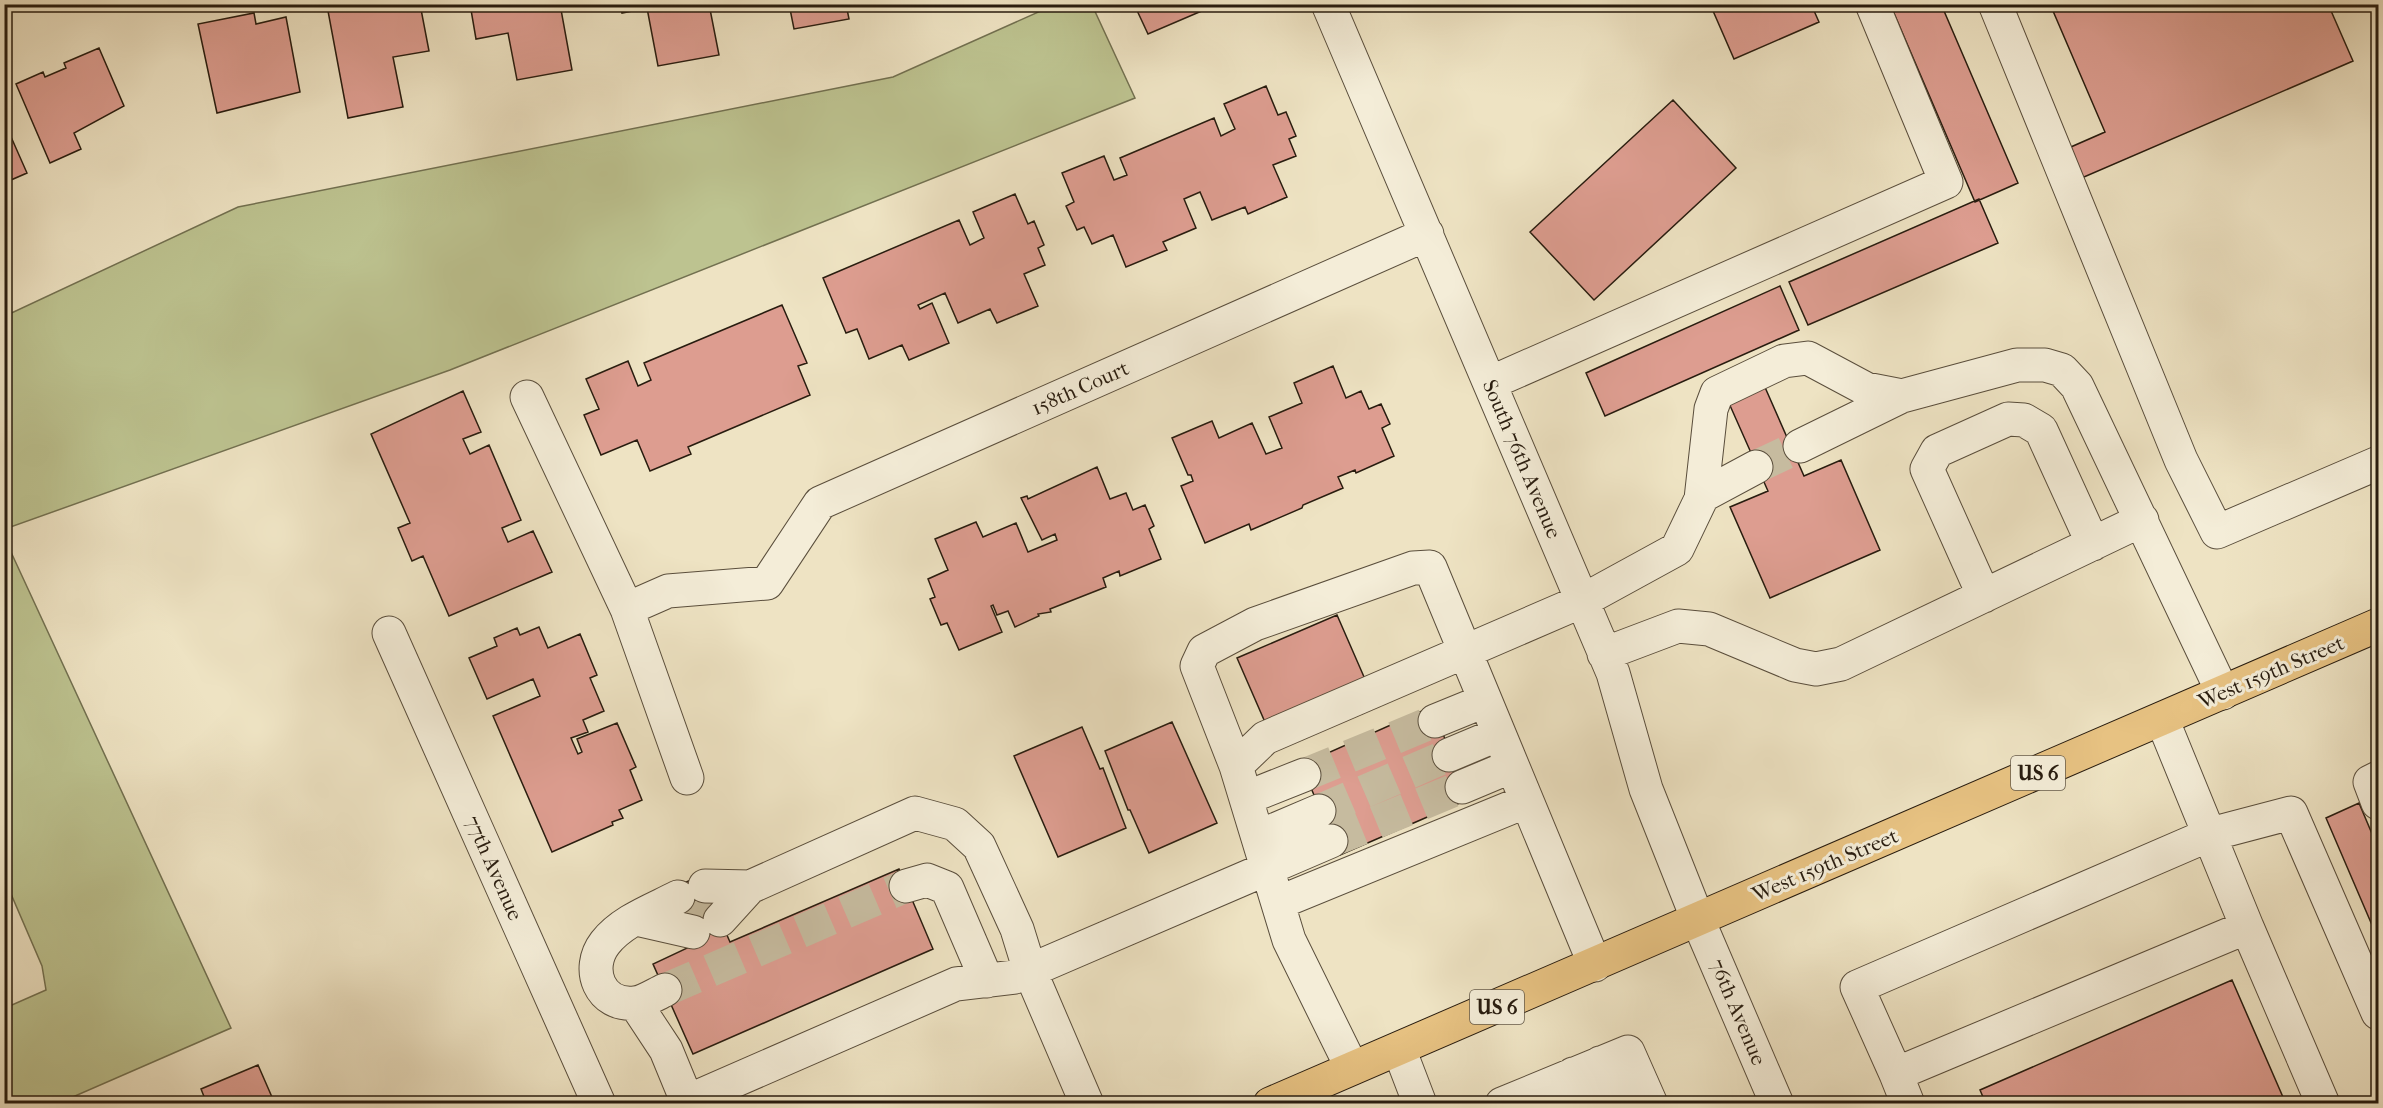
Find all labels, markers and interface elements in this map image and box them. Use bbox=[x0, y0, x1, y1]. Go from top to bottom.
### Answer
street label: 158th Court bbox=[1028, 356, 1133, 420]
street label: South 76th Avenue bbox=[1478, 376, 1566, 542]
street label: West 159th Street bbox=[2194, 630, 2348, 714]
road number: US 6 bbox=[2011, 756, 2065, 790]
street label: 77th Avenue bbox=[460, 812, 528, 924]
street label: West 159th Street bbox=[1748, 823, 1902, 907]
street label: 76th Avenue bbox=[1705, 955, 1771, 1069]
road number: US 6 bbox=[1470, 990, 1524, 1024]

